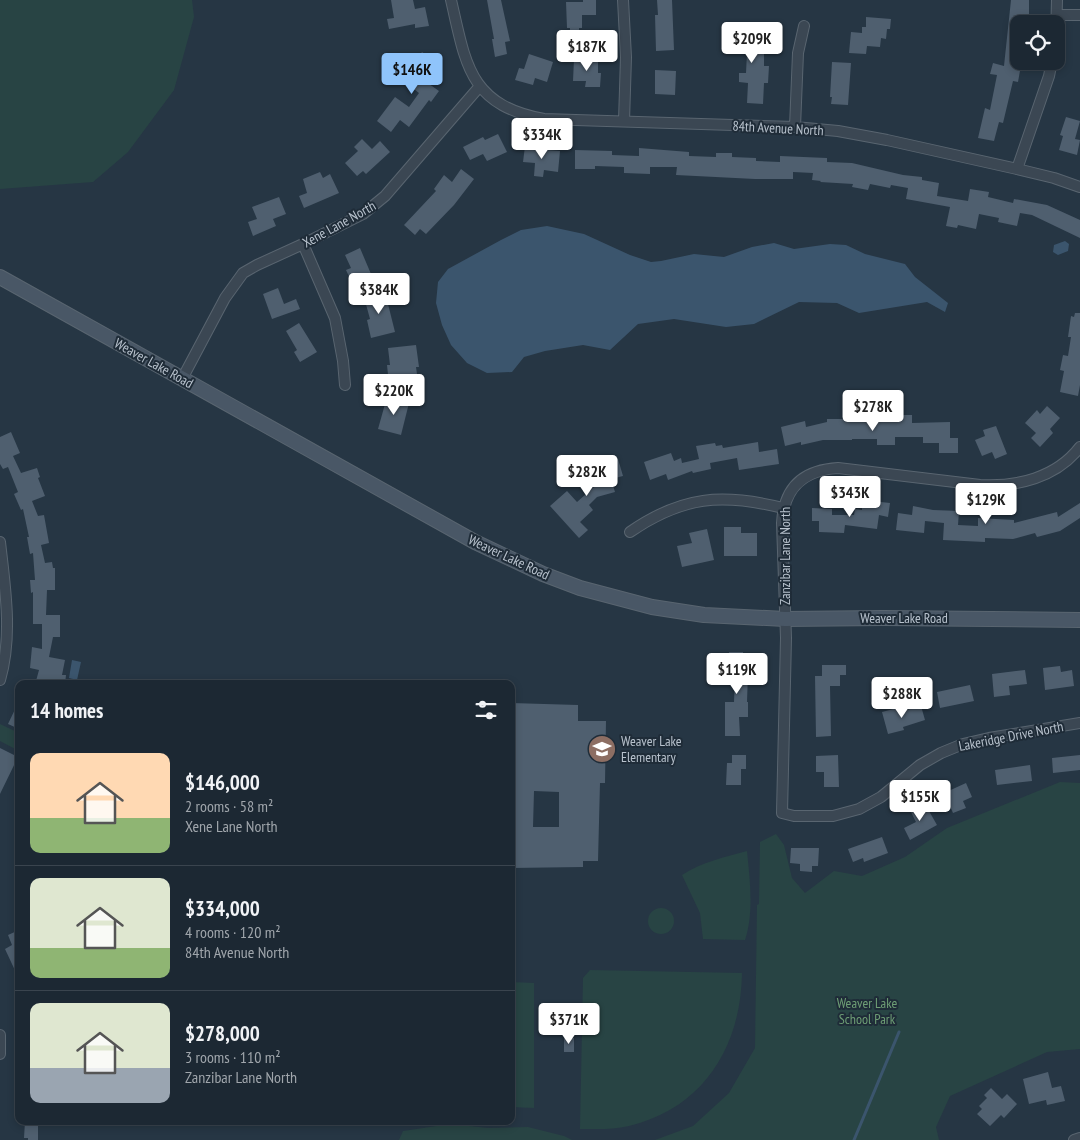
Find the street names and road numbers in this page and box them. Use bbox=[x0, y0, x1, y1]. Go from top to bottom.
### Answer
street label: 84th Avenue North bbox=[732, 117, 824, 139]
street label: Xene Lane North bbox=[299, 196, 379, 252]
street label: Weaver Lake Road bbox=[111, 334, 197, 392]
street label: Zanzibar Lane North bbox=[776, 507, 794, 605]
street label: Weaver Lake Road bbox=[466, 530, 552, 584]
street label: Weaver Lake Road bbox=[860, 609, 948, 627]
street label: Lakeridge Drive North bbox=[957, 717, 1065, 755]

